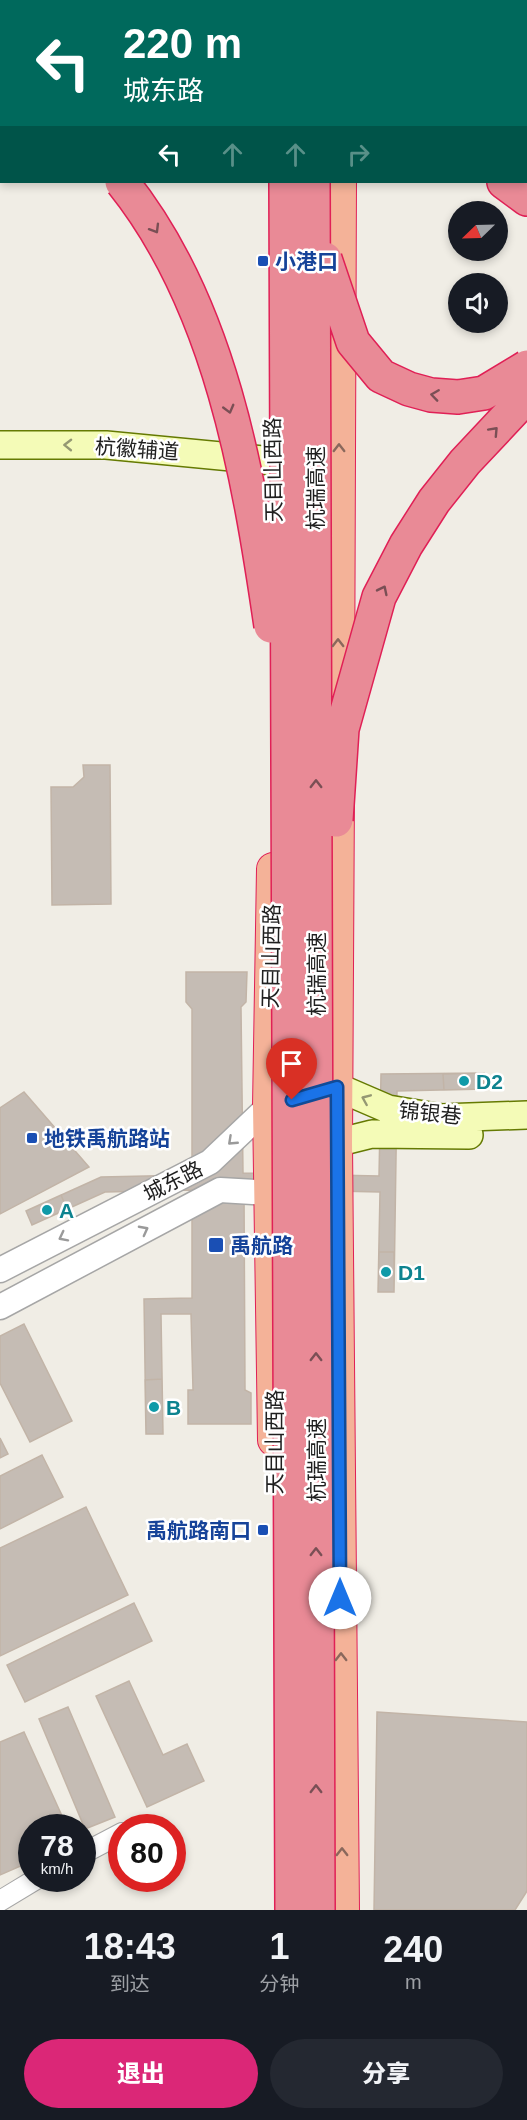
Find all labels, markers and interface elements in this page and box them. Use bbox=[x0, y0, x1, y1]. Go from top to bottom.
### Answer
text: 220 m bbox=[123, 20, 242, 67]
icon: left bbox=[24, 24, 102, 102]
text: 城东路 bbox=[123, 76, 204, 106]
icon: left bbox=[153, 138, 186, 171]
icon: ahead bbox=[216, 138, 249, 171]
icon: ahead bbox=[279, 138, 312, 171]
icon: right bbox=[342, 138, 375, 171]
north arrow bbox=[448, 201, 508, 261]
map controls bbox=[448, 201, 508, 333]
one-way arrow bbox=[148, 223, 160, 233]
place label: 小港口 bbox=[275, 250, 338, 273]
marker: 小港口 bbox=[256, 254, 270, 268]
button: sound bbox=[448, 273, 508, 333]
one-way arrow bbox=[430, 389, 439, 401]
one-way arrow bbox=[221, 404, 234, 414]
street label: 天目山西路 bbox=[261, 417, 285, 523]
one-way arrow bbox=[487, 427, 498, 438]
street label: 杭徽辅道 bbox=[94, 435, 180, 463]
one-way arrow bbox=[64, 439, 73, 451]
one-way arrow bbox=[333, 443, 345, 452]
street label: 杭瑞高速 bbox=[304, 446, 327, 530]
one-way arrow bbox=[376, 585, 388, 596]
one-way arrow bbox=[332, 638, 344, 647]
one-way arrow bbox=[310, 779, 322, 788]
street label: 天目山西路 bbox=[259, 903, 283, 1009]
street label: 杭瑞高速 bbox=[305, 932, 328, 1016]
pin bbox=[266, 1038, 317, 1100]
icon: arrive bbox=[275, 1047, 308, 1080]
place label: D2 bbox=[476, 1070, 503, 1093]
marker: D2 bbox=[457, 1074, 471, 1088]
one-way arrow bbox=[362, 1094, 373, 1106]
street label: 锦银巷 bbox=[397, 1098, 463, 1128]
place label: 地铁禹航路站 bbox=[44, 1127, 170, 1150]
marker: 地铁禹航路站 bbox=[25, 1131, 39, 1145]
one-way arrow bbox=[228, 1134, 239, 1145]
street label: 城东路 bbox=[140, 1156, 206, 1206]
place label: A bbox=[59, 1199, 74, 1222]
marker: A bbox=[40, 1203, 54, 1217]
one-way arrow bbox=[138, 1226, 149, 1238]
one-way arrow bbox=[59, 1230, 70, 1241]
place label: 禹航路 bbox=[230, 1234, 293, 1257]
marker: 禹航路 bbox=[207, 1236, 225, 1254]
place label: D1 bbox=[398, 1261, 425, 1284]
marker: D1 bbox=[379, 1265, 393, 1279]
one-way arrow bbox=[310, 1352, 322, 1361]
street label: 天目山西路 bbox=[263, 1390, 286, 1495]
place label: B bbox=[166, 1396, 181, 1419]
marker: B bbox=[147, 1400, 161, 1414]
street label: 杭瑞高速 bbox=[305, 1418, 328, 1502]
place label: 禹航路南口 bbox=[146, 1519, 251, 1542]
marker: 禹航路南口 bbox=[256, 1523, 270, 1537]
one-way arrow bbox=[310, 1547, 322, 1556]
position arrow bbox=[308, 1566, 372, 1630]
one-way arrow bbox=[335, 1652, 347, 1661]
one-way arrow bbox=[310, 1784, 322, 1793]
speed limit sign: 80 bbox=[108, 1814, 186, 1892]
text: 78 bbox=[40, 1829, 74, 1862]
one-way arrow bbox=[336, 1847, 348, 1856]
text: km/h bbox=[41, 1860, 73, 1877]
text: 18:43 bbox=[84, 1926, 176, 1967]
text: 1 bbox=[269, 1926, 290, 1967]
text: 240 bbox=[383, 1929, 443, 1970]
text: m bbox=[405, 1971, 422, 1993]
text: 到达 bbox=[110, 1973, 150, 1995]
text: 分钟 bbox=[259, 1973, 299, 1995]
button: 退出 bbox=[24, 2039, 258, 2108]
button: 分享 bbox=[270, 2039, 503, 2108]

